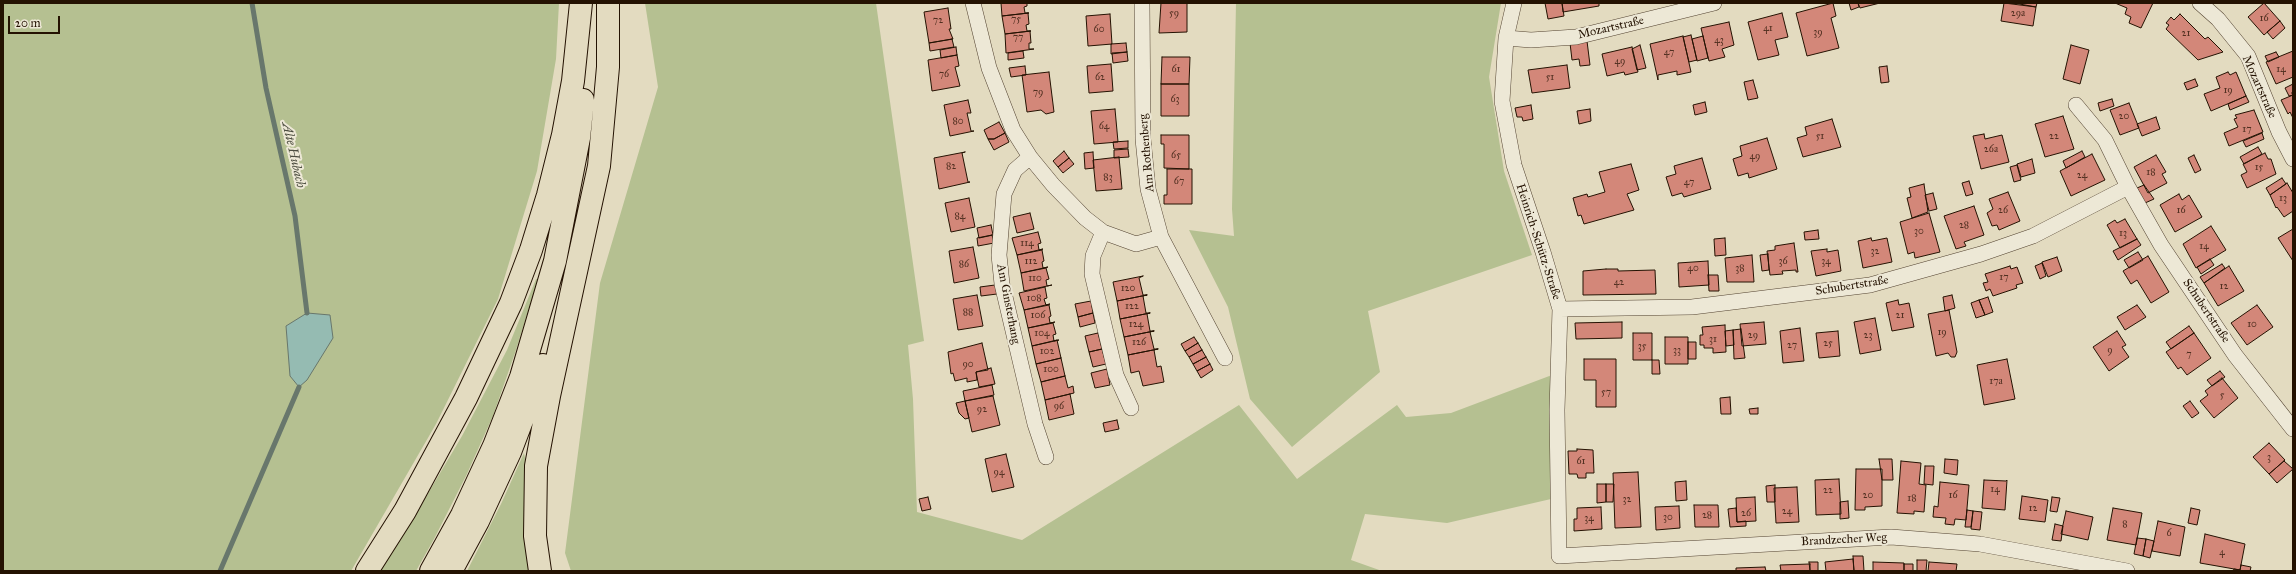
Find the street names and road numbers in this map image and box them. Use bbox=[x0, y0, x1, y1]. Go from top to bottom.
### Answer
street label: Mozartstraße bbox=[1577, 13, 1645, 43]
street label: Mozartstraße bbox=[2239, 53, 2279, 121]
street label: Am Rothenberg bbox=[1136, 113, 1158, 193]
street label: Heinrich-Schütz-Straße bbox=[1512, 182, 1564, 302]
street label: Am Ginsterhang bbox=[993, 263, 1023, 345]
street label: Schubertstraße bbox=[1814, 273, 1890, 299]
street label: Schubertstraße bbox=[2179, 276, 2233, 346]
street label: Brandzecher Weg bbox=[1801, 531, 1887, 549]

